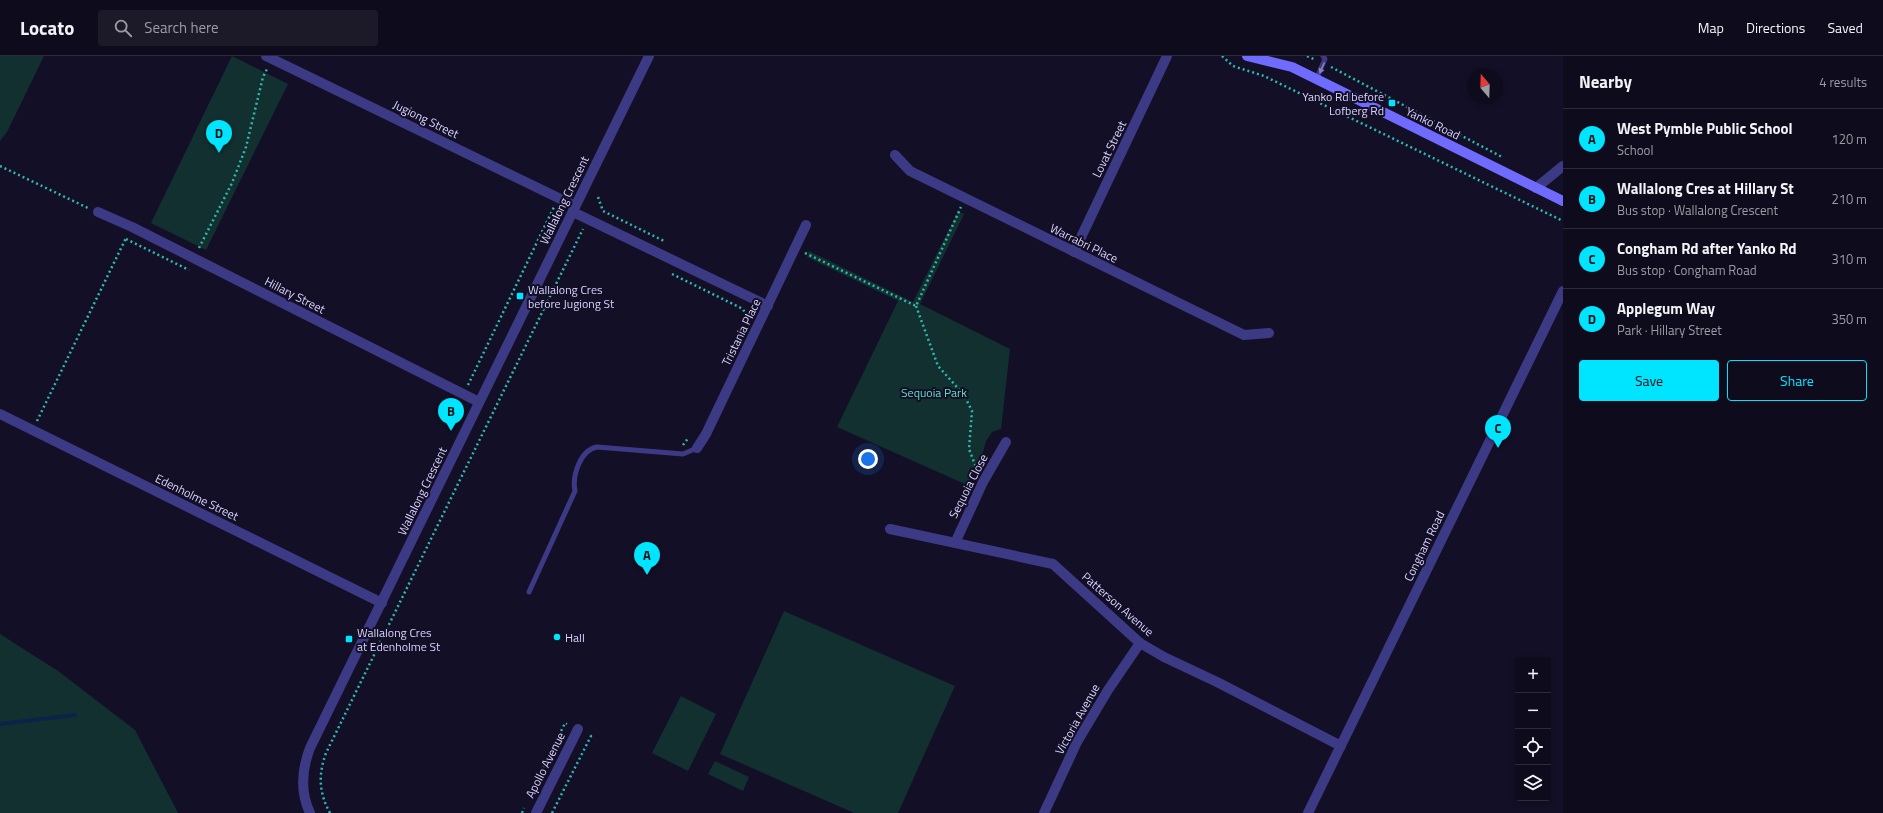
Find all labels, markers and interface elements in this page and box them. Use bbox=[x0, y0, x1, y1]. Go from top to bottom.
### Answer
search box bbox=[98, 10, 378, 46]
text: Locato bbox=[20, 13, 74, 42]
text: Search here bbox=[144, 16, 219, 39]
icon: search bbox=[112, 17, 134, 39]
text: Map bbox=[1698, 17, 1724, 38]
text: Directions bbox=[1746, 17, 1805, 38]
text: Saved bbox=[1827, 17, 1863, 38]
one-way arrow bbox=[1319, 62, 1325, 74]
north arrow bbox=[1467, 68, 1503, 104]
text: Nearby bbox=[1579, 69, 1632, 95]
text: 4 results bbox=[1819, 72, 1867, 92]
place label: Yanko Rd before Lofberg Rd bbox=[1302, 87, 1384, 120]
street label: Jugiong Street bbox=[390, 95, 463, 143]
marker: Yanko Rd before Lofberg Rd bbox=[1387, 98, 1397, 108]
street label: Yanko Road bbox=[1402, 102, 1464, 144]
street label: Lovat Street bbox=[1087, 117, 1131, 181]
text: West Pymble Public School bbox=[1617, 117, 1793, 140]
pin: D bbox=[206, 120, 232, 153]
text: A bbox=[1588, 129, 1596, 149]
text: 120 m bbox=[1831, 129, 1867, 149]
text: School bbox=[1617, 140, 1653, 160]
street label: Wallalong Crescent bbox=[534, 152, 594, 247]
text: Wallalong Cres at Hillary St bbox=[1617, 177, 1794, 200]
text: B bbox=[1588, 189, 1596, 209]
text: 210 m bbox=[1831, 189, 1867, 209]
text: Bus stop · Wallalong Crescent bbox=[1617, 200, 1778, 220]
street label: Warrabri Place bbox=[1047, 218, 1121, 268]
text: Congham Rd after Yanko Rd bbox=[1617, 237, 1797, 260]
text: C bbox=[1588, 249, 1596, 269]
text: 310 m bbox=[1831, 249, 1867, 269]
text: Bus stop · Congham Road bbox=[1617, 260, 1757, 280]
street label: Hillary Street bbox=[261, 272, 329, 319]
place label: Wallalong Cres before Jugiong St bbox=[528, 280, 615, 313]
marker: Wallalong Cres before Jugiong St bbox=[515, 291, 525, 301]
street label: Tristania Place bbox=[717, 295, 765, 369]
text: Applegum Way bbox=[1617, 297, 1715, 320]
text: D bbox=[1588, 309, 1596, 329]
text: 350 m bbox=[1831, 309, 1867, 329]
text: Park · Hillary Street bbox=[1617, 320, 1722, 340]
button: Save bbox=[1579, 360, 1719, 401]
button: Share bbox=[1727, 360, 1867, 401]
park label: Sequoia Park bbox=[901, 383, 967, 402]
pin: B bbox=[438, 398, 464, 431]
pin: C bbox=[1485, 415, 1511, 448]
street label: Wallalong Crescent bbox=[392, 443, 452, 538]
your location bbox=[858, 449, 878, 469]
street label: Sequoia Close bbox=[944, 450, 992, 522]
street label: Edenholme Street bbox=[152, 469, 243, 526]
street label: Congham Road bbox=[1399, 507, 1449, 585]
pin: A bbox=[634, 542, 660, 575]
street label: Patterson Avenue bbox=[1078, 567, 1158, 641]
place label: Wallalong Cres at Edenholme St bbox=[357, 623, 441, 656]
place label: Hall bbox=[565, 628, 585, 647]
marker: Hall bbox=[552, 632, 562, 642]
marker: Wallalong Cres at Edenholme St bbox=[344, 634, 354, 644]
map controls bbox=[1515, 657, 1551, 801]
button: + bbox=[1515, 657, 1551, 693]
street label: Victoria Avenue bbox=[1050, 680, 1104, 758]
button: − bbox=[1515, 693, 1551, 729]
street label: Apollo Avenue bbox=[520, 729, 570, 801]
button: locate bbox=[1515, 729, 1551, 765]
button: layers bbox=[1515, 765, 1551, 801]

